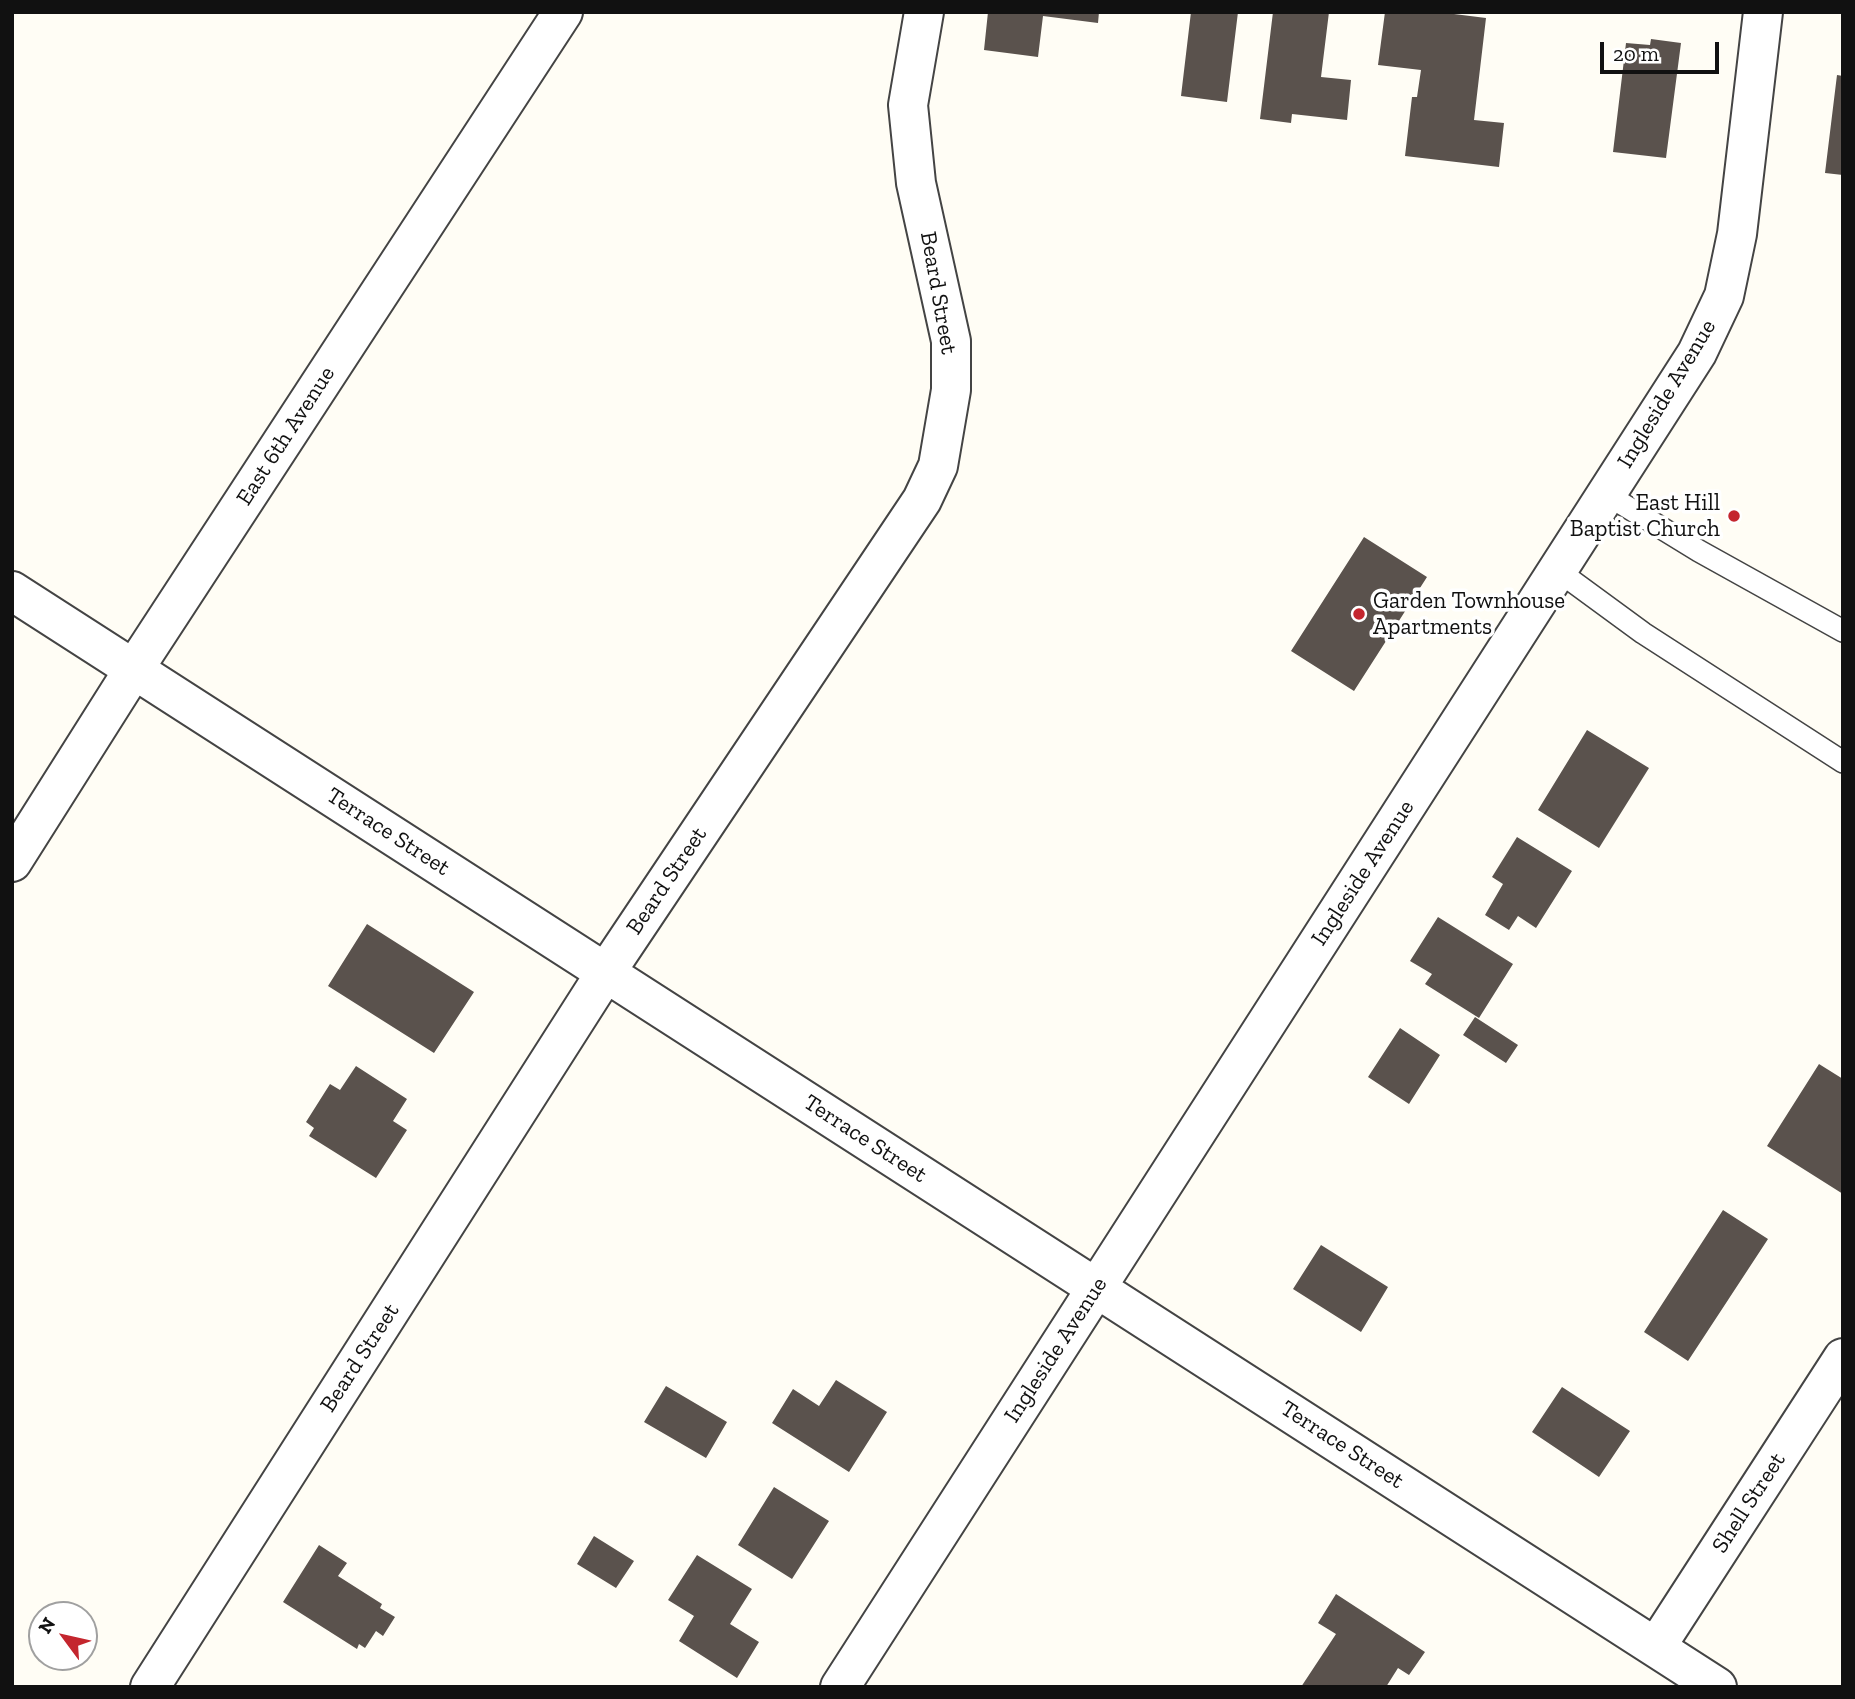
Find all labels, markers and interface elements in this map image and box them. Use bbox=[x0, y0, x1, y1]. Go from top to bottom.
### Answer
scale bar bbox=[1603, 28, 1722, 72]
text: 20 m bbox=[1613, 41, 1659, 66]
street label: Beard Street bbox=[914, 230, 962, 356]
street label: Ingleside Avenue bbox=[1612, 315, 1722, 473]
street label: East 6th Avenue bbox=[231, 361, 341, 511]
place label: East Hill Baptist Church bbox=[1570, 489, 1720, 543]
marker: East Hill Baptist Church bbox=[1726, 508, 1742, 524]
place label: Garden Townhouse Apartments bbox=[1373, 587, 1565, 641]
marker: Garden Townhouse Apartments bbox=[1351, 606, 1367, 622]
street label: Terrace Street bbox=[321, 782, 455, 882]
street label: Ingleside Avenue bbox=[1306, 795, 1420, 951]
street label: Beard Street bbox=[621, 822, 713, 940]
street label: Terrace Street bbox=[798, 1089, 932, 1189]
street label: Ingleside Avenue bbox=[999, 1272, 1113, 1428]
street label: Beard Street bbox=[315, 1299, 405, 1417]
street label: Terrace Street bbox=[1275, 1395, 1409, 1495]
street label: Shell Street bbox=[1706, 1448, 1792, 1558]
north arrow bbox=[28, 1601, 98, 1671]
text: N bbox=[33, 1613, 60, 1638]

